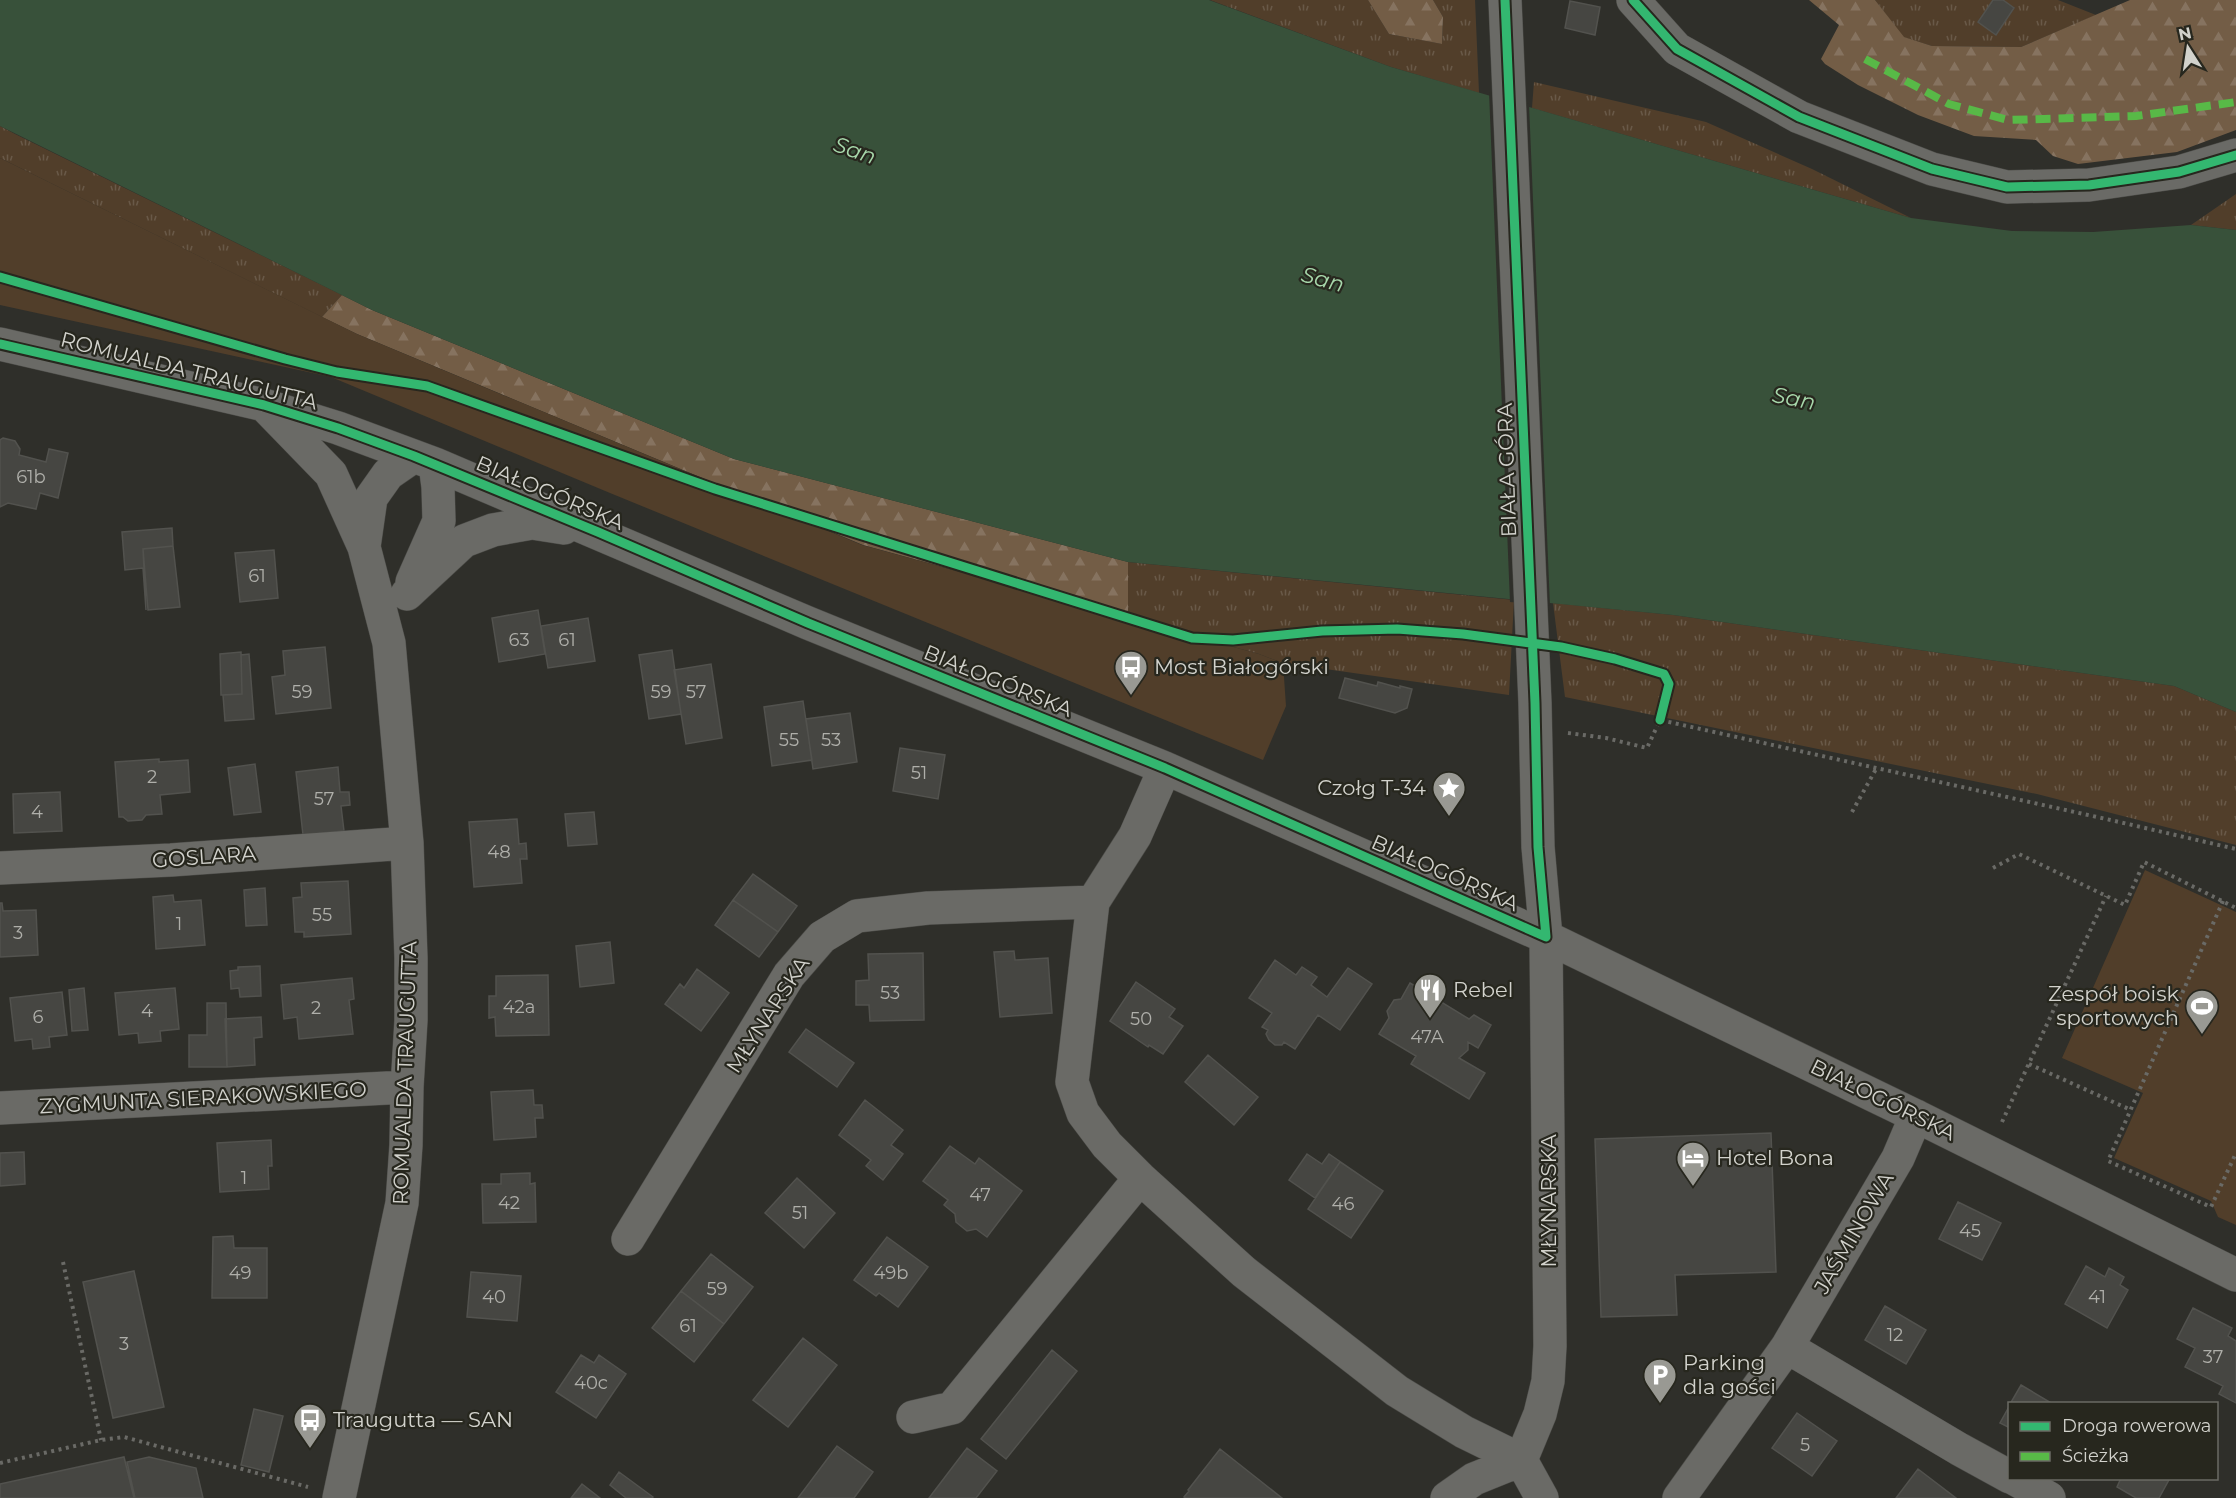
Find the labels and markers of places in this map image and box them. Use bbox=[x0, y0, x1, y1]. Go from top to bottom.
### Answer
bus stop icon: Most Białogórski bbox=[1113, 649, 1149, 696]
place label: Most Białogórski bbox=[1154, 654, 1329, 679]
place icon: Czołg T-34 bbox=[1431, 770, 1467, 817]
place label: Czołg T-34 bbox=[1317, 775, 1426, 800]
restaurant icon: Rebel bbox=[1412, 972, 1448, 1019]
place label: Rebel bbox=[1453, 977, 1513, 1002]
place label: Zespół boisk sportowych bbox=[2048, 981, 2179, 1030]
sports icon: Zespół boisk sportowych bbox=[2184, 988, 2220, 1035]
hotel icon: Hotel Bona bbox=[1675, 1140, 1711, 1187]
place label: Hotel Bona bbox=[1716, 1145, 1834, 1170]
place label: Parking dla gości bbox=[1683, 1350, 1776, 1399]
parking icon: Parking dla gości bbox=[1642, 1357, 1678, 1404]
bus stop icon: Traugutta — SAN bbox=[292, 1402, 328, 1449]
place label: Traugutta — SAN bbox=[333, 1407, 513, 1432]

